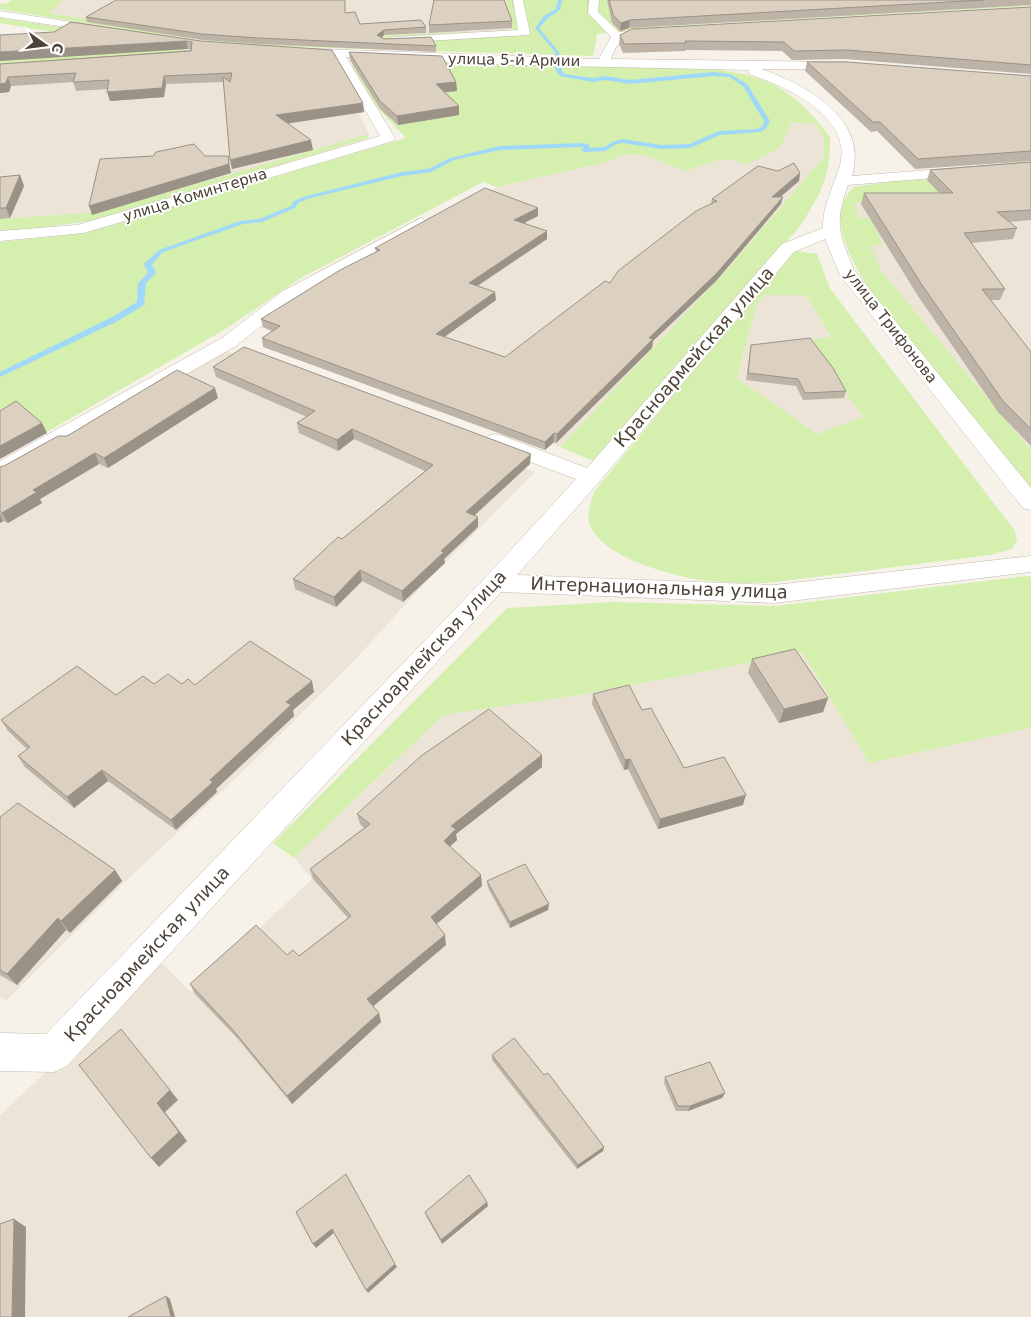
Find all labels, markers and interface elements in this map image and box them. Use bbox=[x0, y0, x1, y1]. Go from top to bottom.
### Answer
north arrow bbox=[20, 20, 70, 70]
text: С bbox=[49, 41, 67, 55]
street label: улица 5-й Армии bbox=[448, 50, 580, 70]
street label: улица Коминтерна bbox=[121, 165, 269, 225]
street label: Красноармейская улица bbox=[610, 262, 778, 451]
street label: улица Трифонова bbox=[841, 265, 941, 387]
street label: Красноармейская улица bbox=[337, 566, 510, 750]
street label: Интернациональная улица bbox=[530, 573, 788, 602]
street label: Красноармейская улица bbox=[60, 862, 233, 1046]

